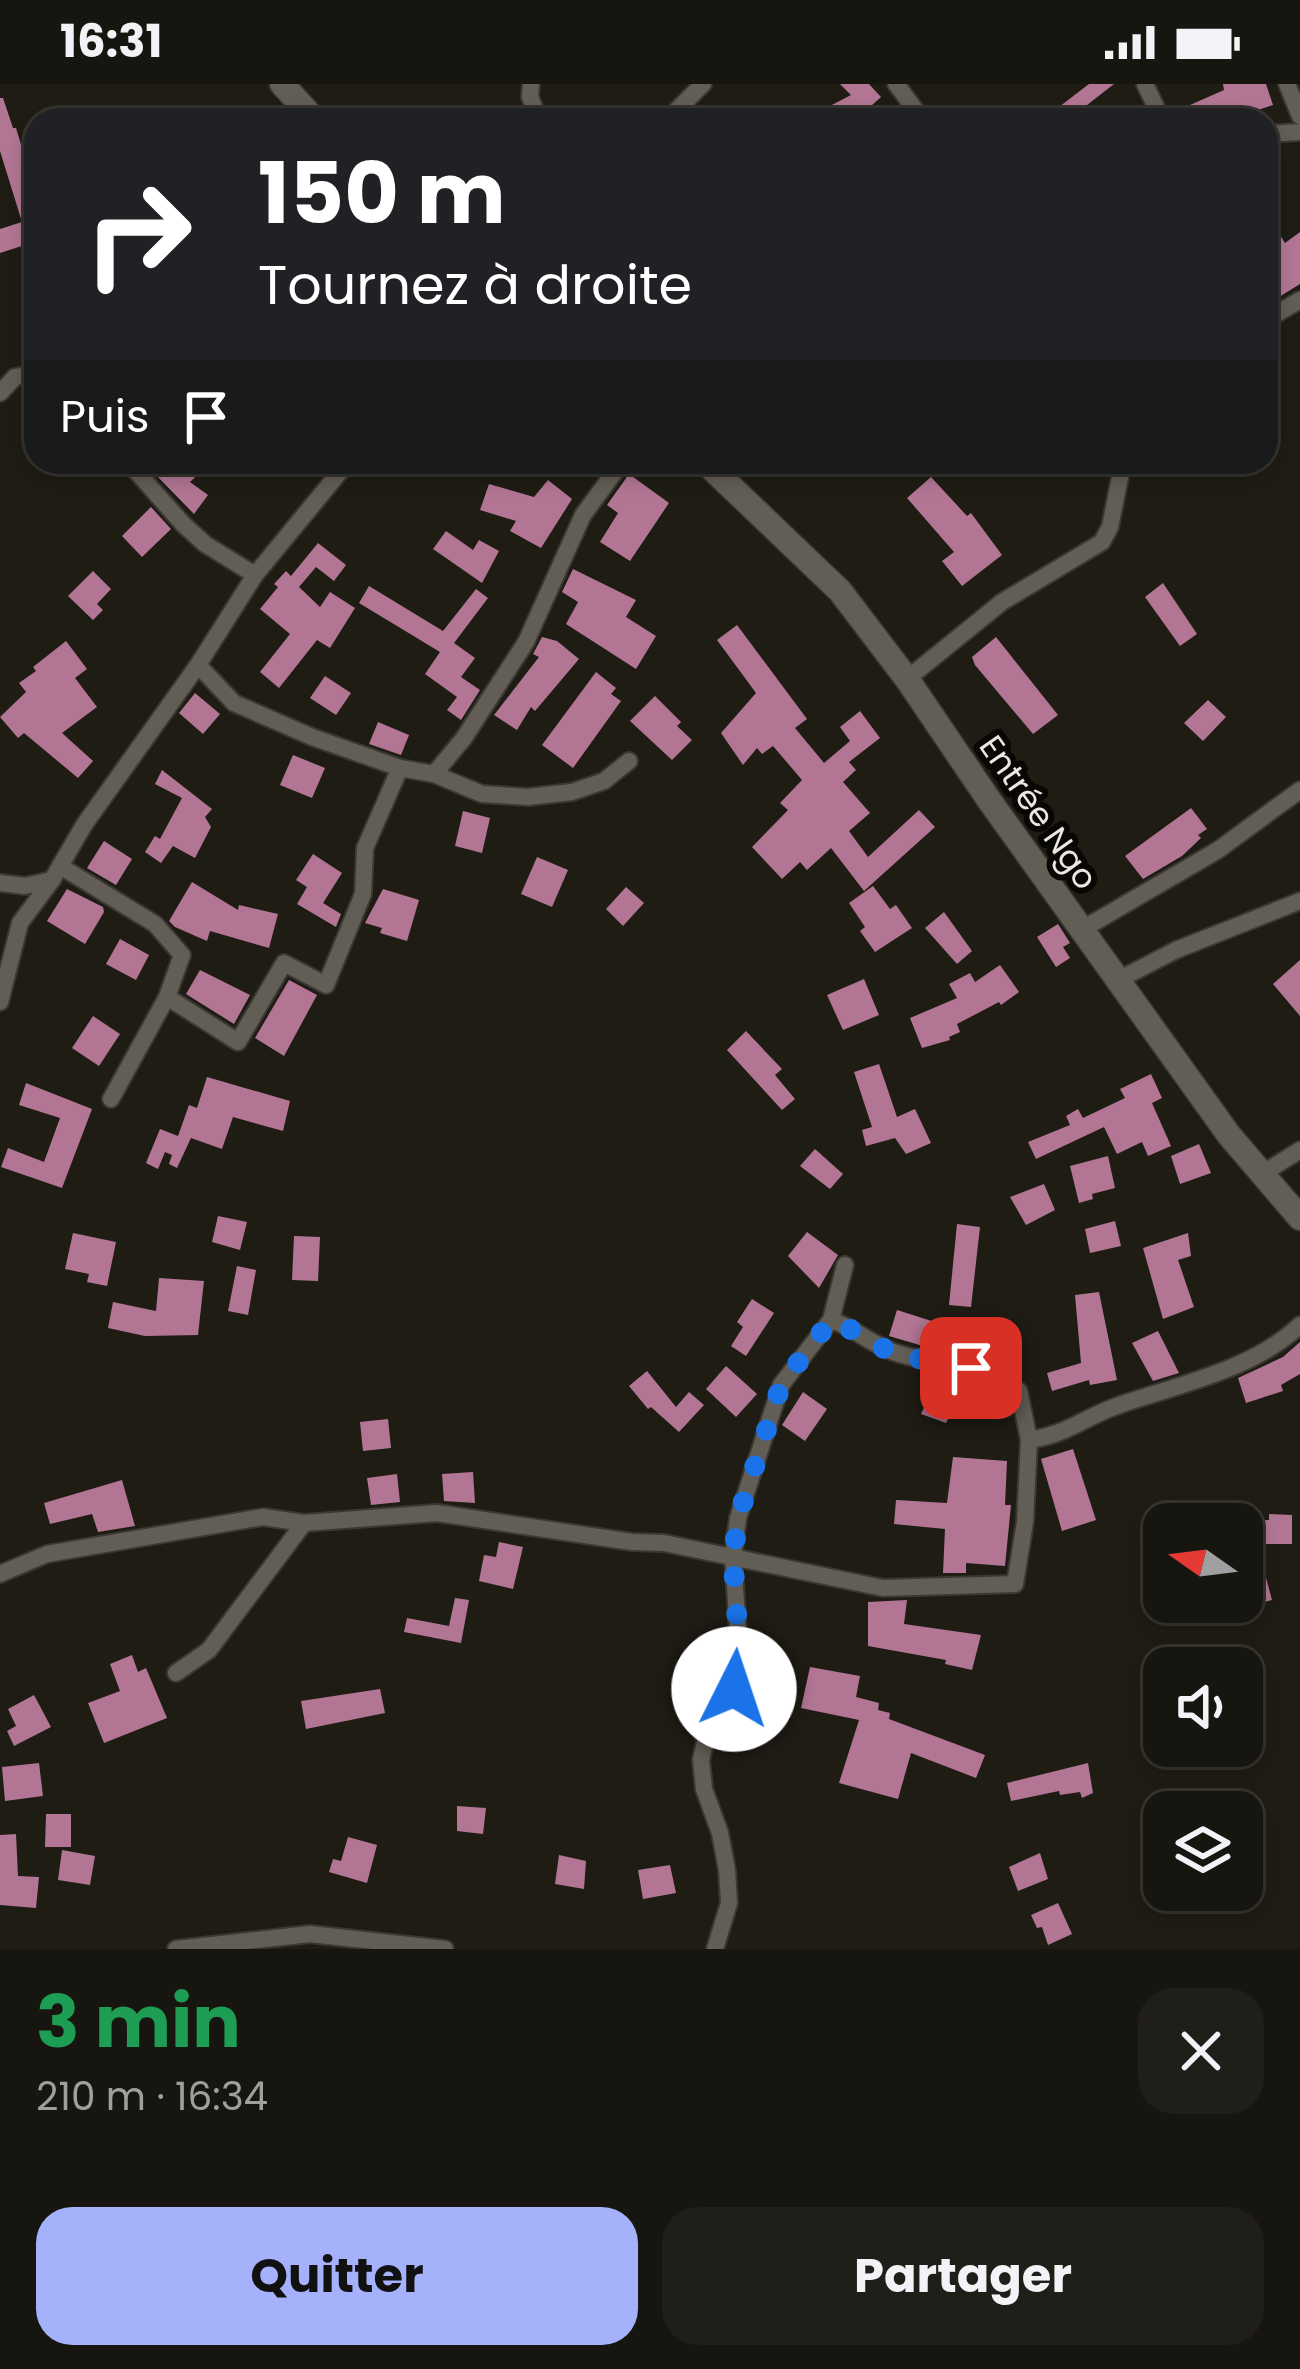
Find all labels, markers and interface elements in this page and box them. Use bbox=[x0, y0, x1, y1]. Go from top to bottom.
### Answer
text: 16:31 bbox=[60, 10, 163, 73]
text: 150 m bbox=[258, 135, 506, 252]
icon: right bbox=[60, 156, 216, 312]
text: Tournez à droite bbox=[258, 247, 692, 323]
icon: arrive bbox=[173, 384, 239, 450]
text: Puis bbox=[60, 385, 149, 448]
street label: Entrée Ngo bbox=[968, 726, 1109, 899]
pin bbox=[920, 1317, 1022, 1419]
icon: arrive bbox=[938, 1335, 1004, 1401]
north arrow bbox=[1143, 1503, 1263, 1623]
map controls bbox=[1143, 1503, 1263, 1911]
position arrow bbox=[671, 1626, 797, 1752]
button: sound bbox=[1143, 1647, 1263, 1767]
button: layers bbox=[1143, 1791, 1263, 1911]
text: 3 min bbox=[36, 1971, 241, 2072]
button: close bbox=[1138, 1988, 1264, 2114]
text: 210 m · 16:34 bbox=[36, 2069, 268, 2124]
button: Quitter bbox=[36, 2207, 638, 2345]
button: Partager bbox=[662, 2207, 1264, 2345]

